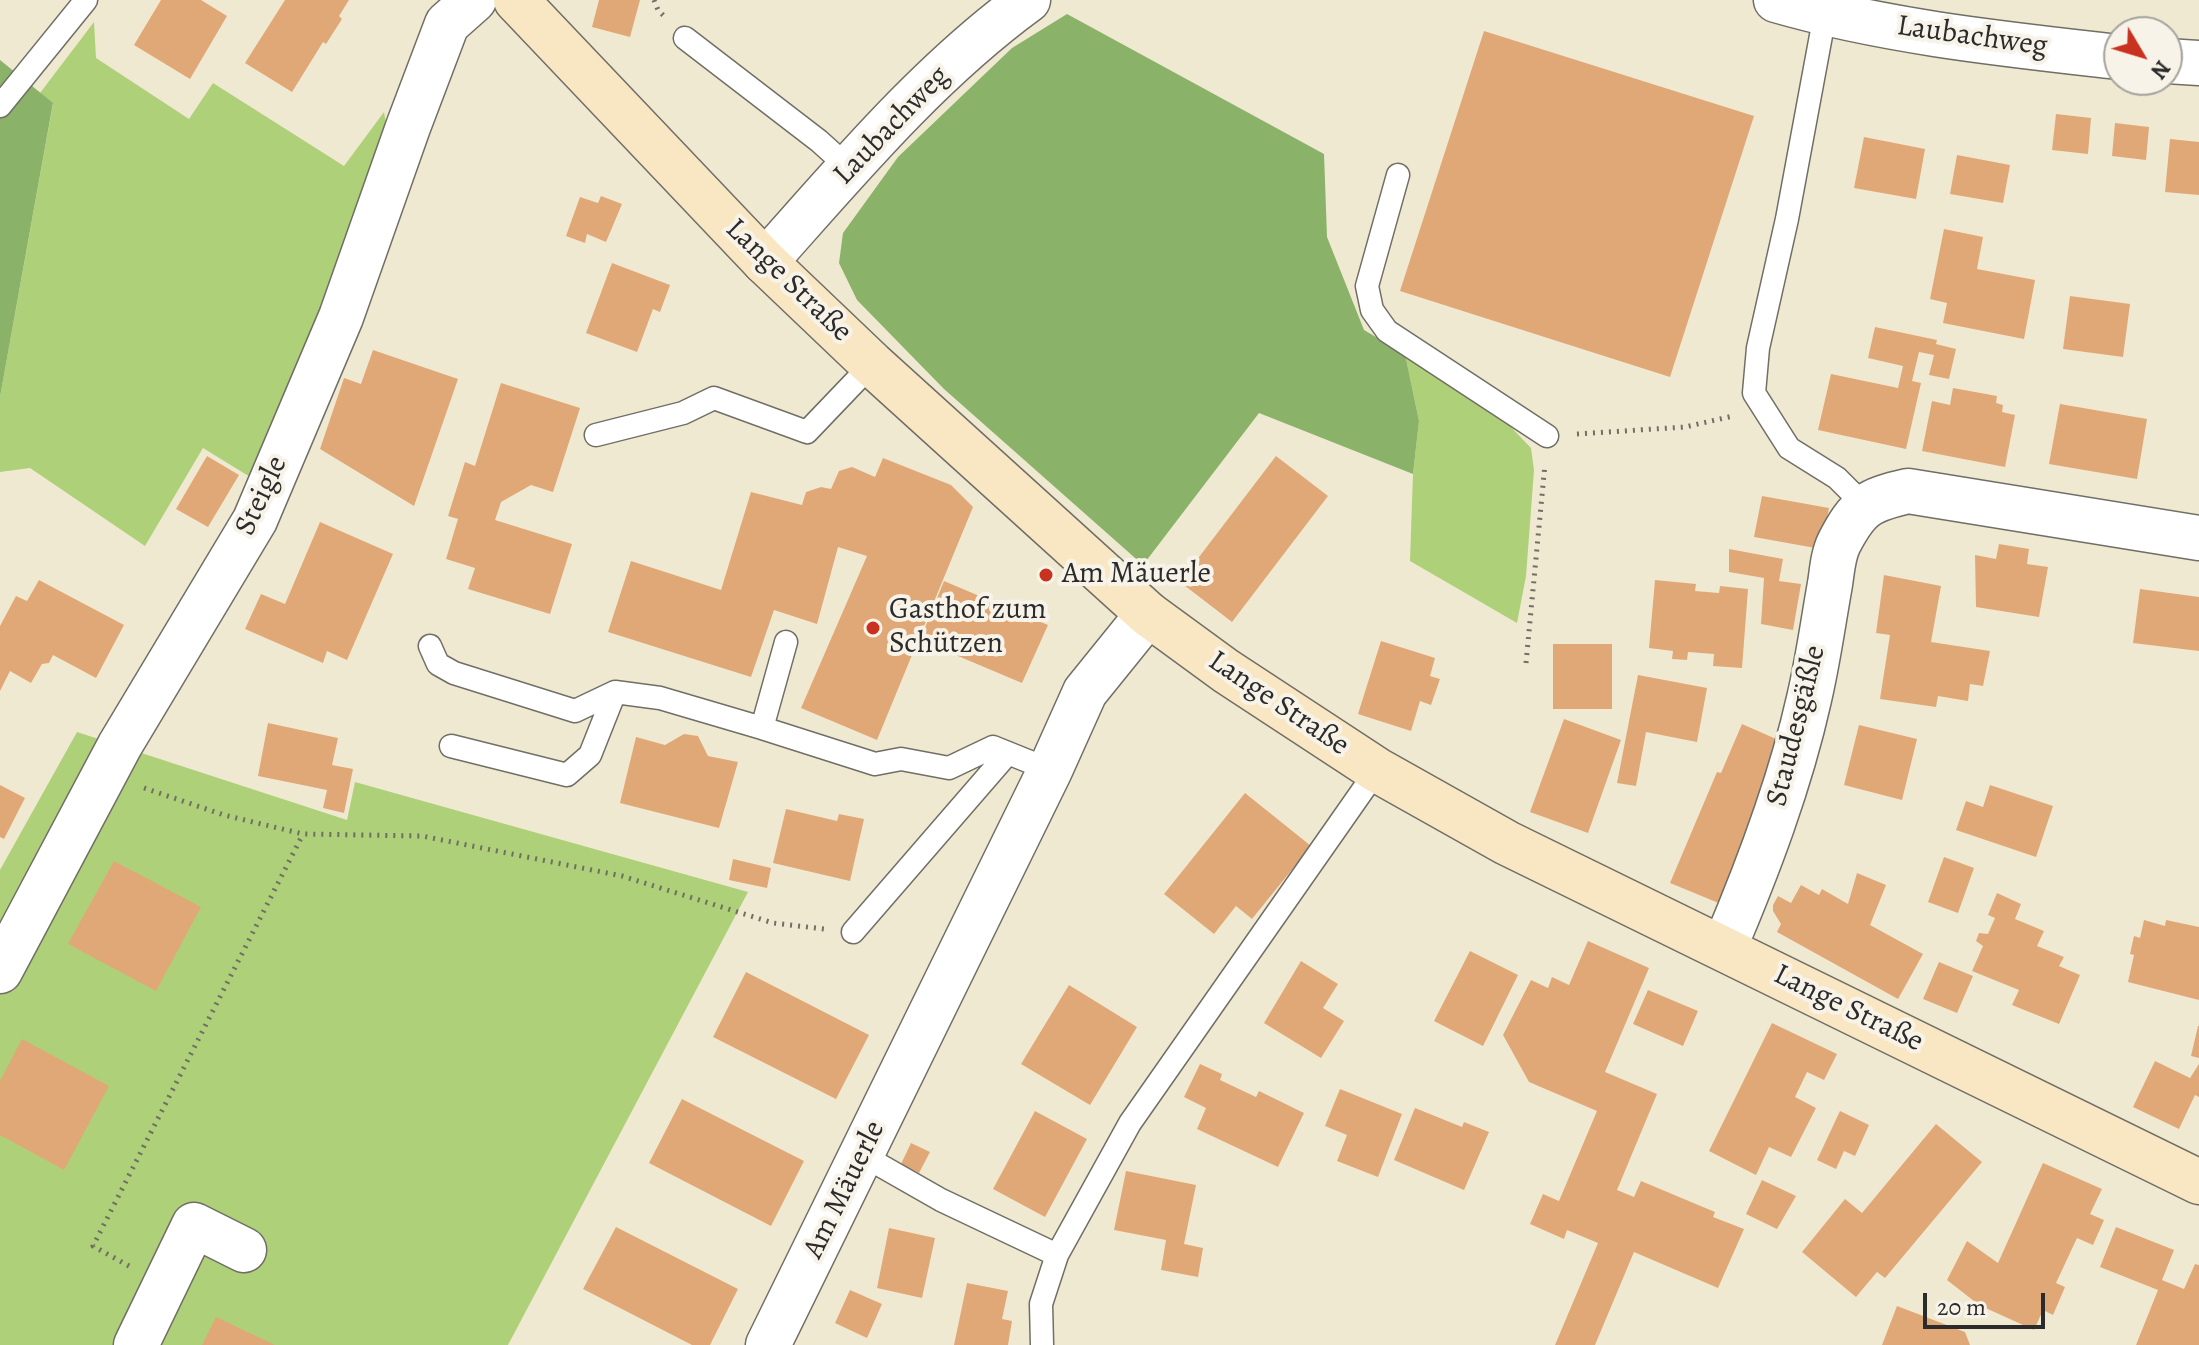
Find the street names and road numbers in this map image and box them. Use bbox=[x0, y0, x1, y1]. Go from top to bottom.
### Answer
street label: Laubachweg bbox=[1894, 9, 2050, 65]
street label: Laubachweg bbox=[826, 59, 958, 193]
street label: Lange Straße bbox=[717, 212, 859, 350]
street label: Steigle bbox=[228, 451, 296, 541]
street label: Staudesgäßle bbox=[1760, 642, 1834, 810]
street label: Lange Straße bbox=[1201, 644, 1355, 764]
street label: Lange Straße bbox=[1767, 957, 1929, 1061]
street label: Am Mäuerle bbox=[796, 1115, 894, 1265]

